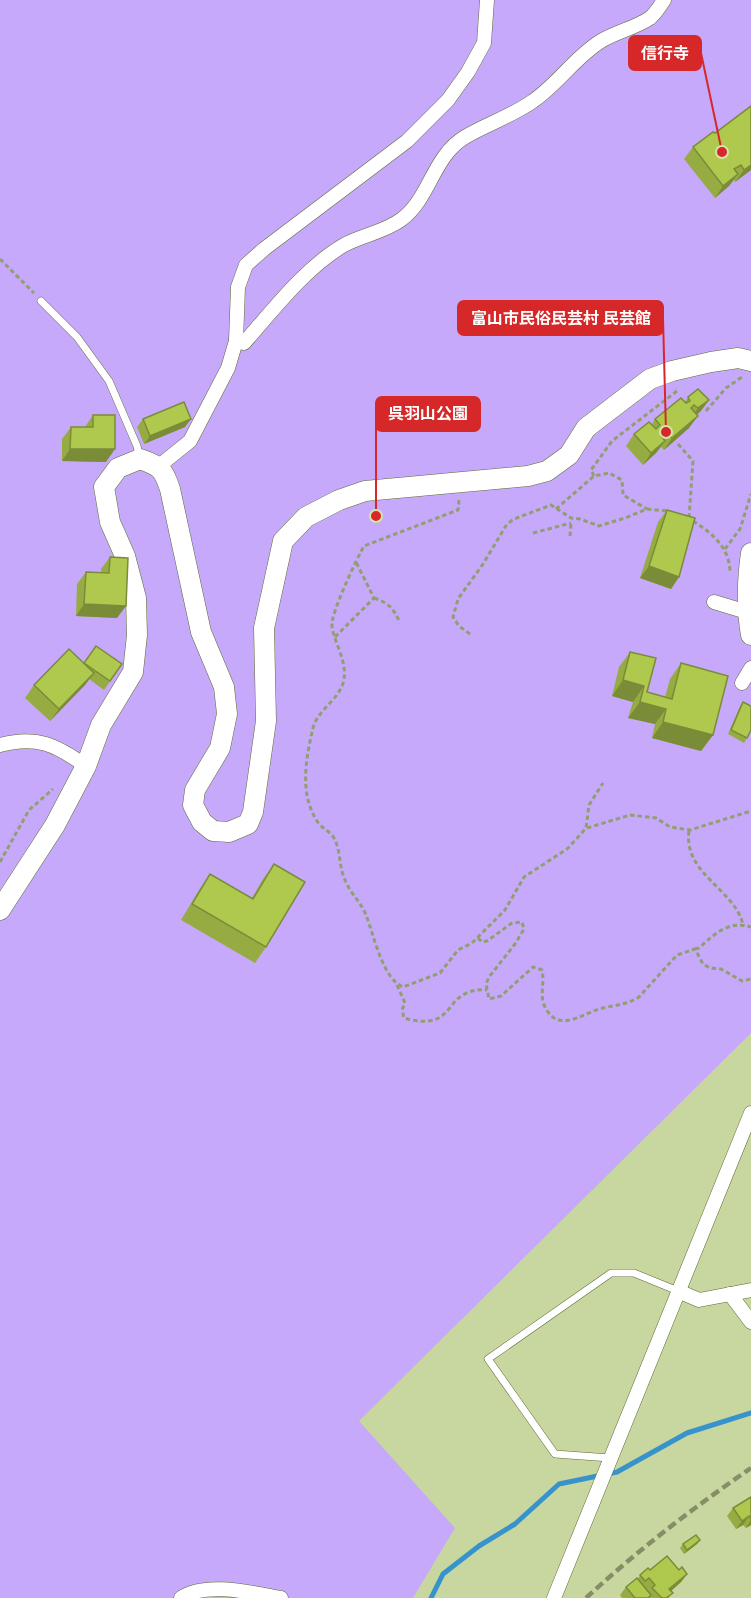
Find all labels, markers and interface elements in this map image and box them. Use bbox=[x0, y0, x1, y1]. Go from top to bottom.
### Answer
callout: 信行寺 bbox=[629, 36, 701, 70]
text: 信行寺 bbox=[640, 43, 689, 63]
callout: 富山市民俗民芸村 民芸館 bbox=[458, 301, 663, 335]
text: 富山市民俗民芸村 民芸館 bbox=[471, 308, 651, 328]
callout: 呉羽山公園 bbox=[376, 397, 480, 431]
text: 呉羽山公園 bbox=[388, 403, 468, 423]

